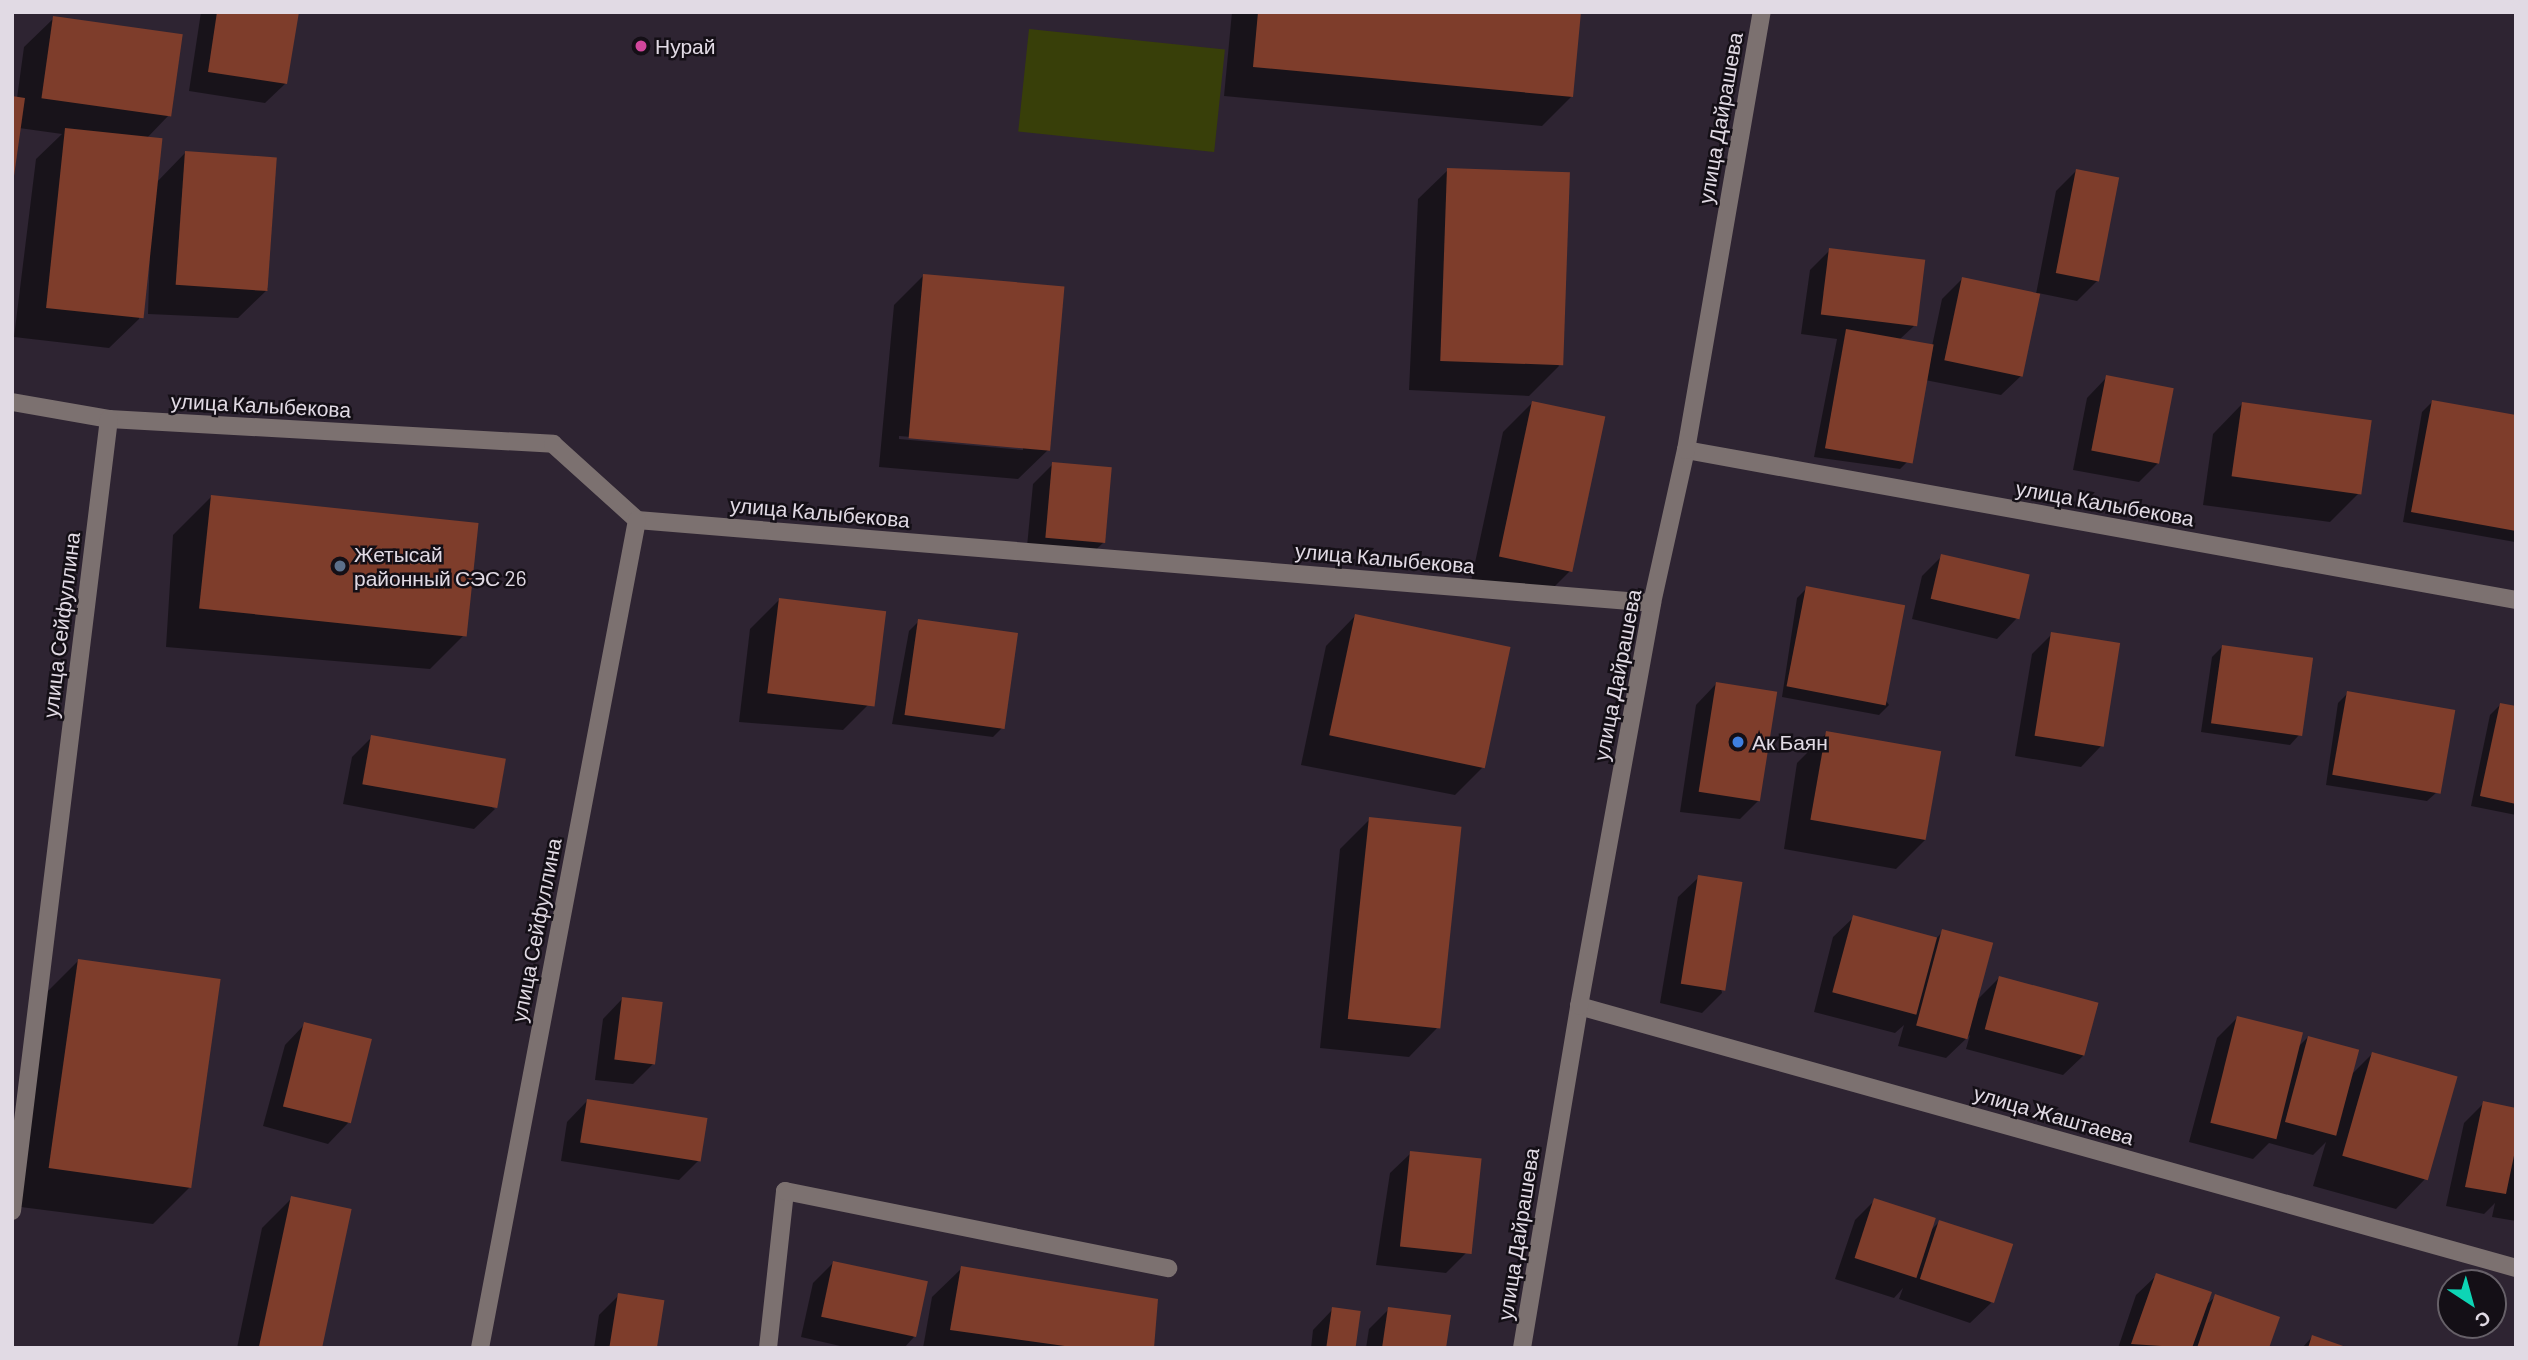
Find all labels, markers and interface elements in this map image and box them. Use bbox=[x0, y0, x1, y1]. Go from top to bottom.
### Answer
street label: улица Дайрашева bbox=[1692, 30, 1748, 206]
place label: Нурай bbox=[655, 33, 716, 59]
marker: Нурай bbox=[633, 38, 649, 54]
street label: улица Калыбекова bbox=[170, 388, 352, 422]
street label: улица Калыбекова bbox=[2014, 475, 2196, 531]
street label: улица Калыбекова bbox=[729, 492, 911, 532]
street label: улица Сейфуллина bbox=[37, 531, 85, 719]
street label: улица Калыбекова bbox=[1294, 538, 1476, 578]
place label: Жетысай районный СЭС 26 bbox=[354, 541, 526, 591]
marker: Жетысай районный СЭС 26 bbox=[332, 558, 348, 574]
street label: улица Дайрашева bbox=[1588, 587, 1646, 763]
place label: Ак Баян bbox=[1752, 729, 1828, 755]
marker: Ак Баян bbox=[1730, 734, 1746, 750]
street label: улица Сейфуллина bbox=[506, 836, 566, 1024]
street label: улица Жаштаева bbox=[1971, 1080, 2137, 1150]
street label: улица Дайрашева bbox=[1492, 1146, 1544, 1322]
north arrow bbox=[2437, 1269, 2507, 1339]
text: С bbox=[2471, 1306, 2496, 1333]

